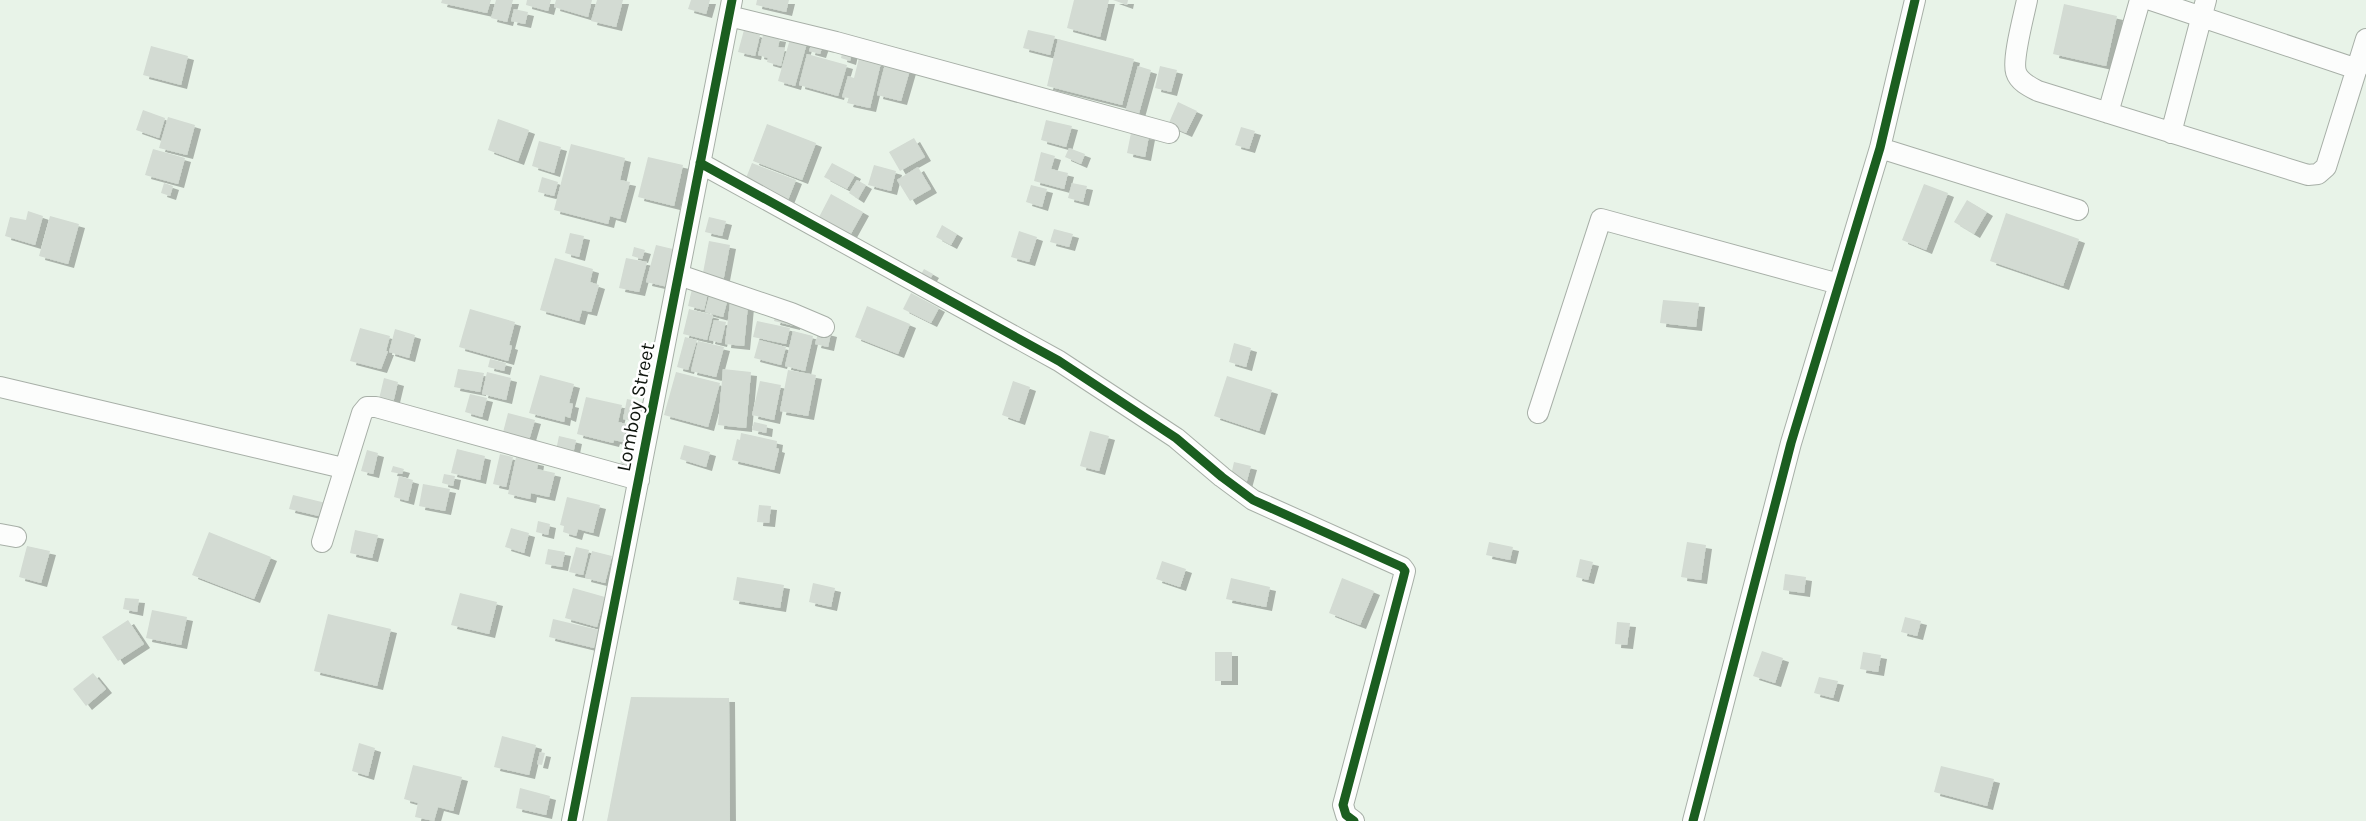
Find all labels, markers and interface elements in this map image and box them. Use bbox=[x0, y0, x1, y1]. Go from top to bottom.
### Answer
street label: Lomboy Street bbox=[612, 340, 659, 473]

